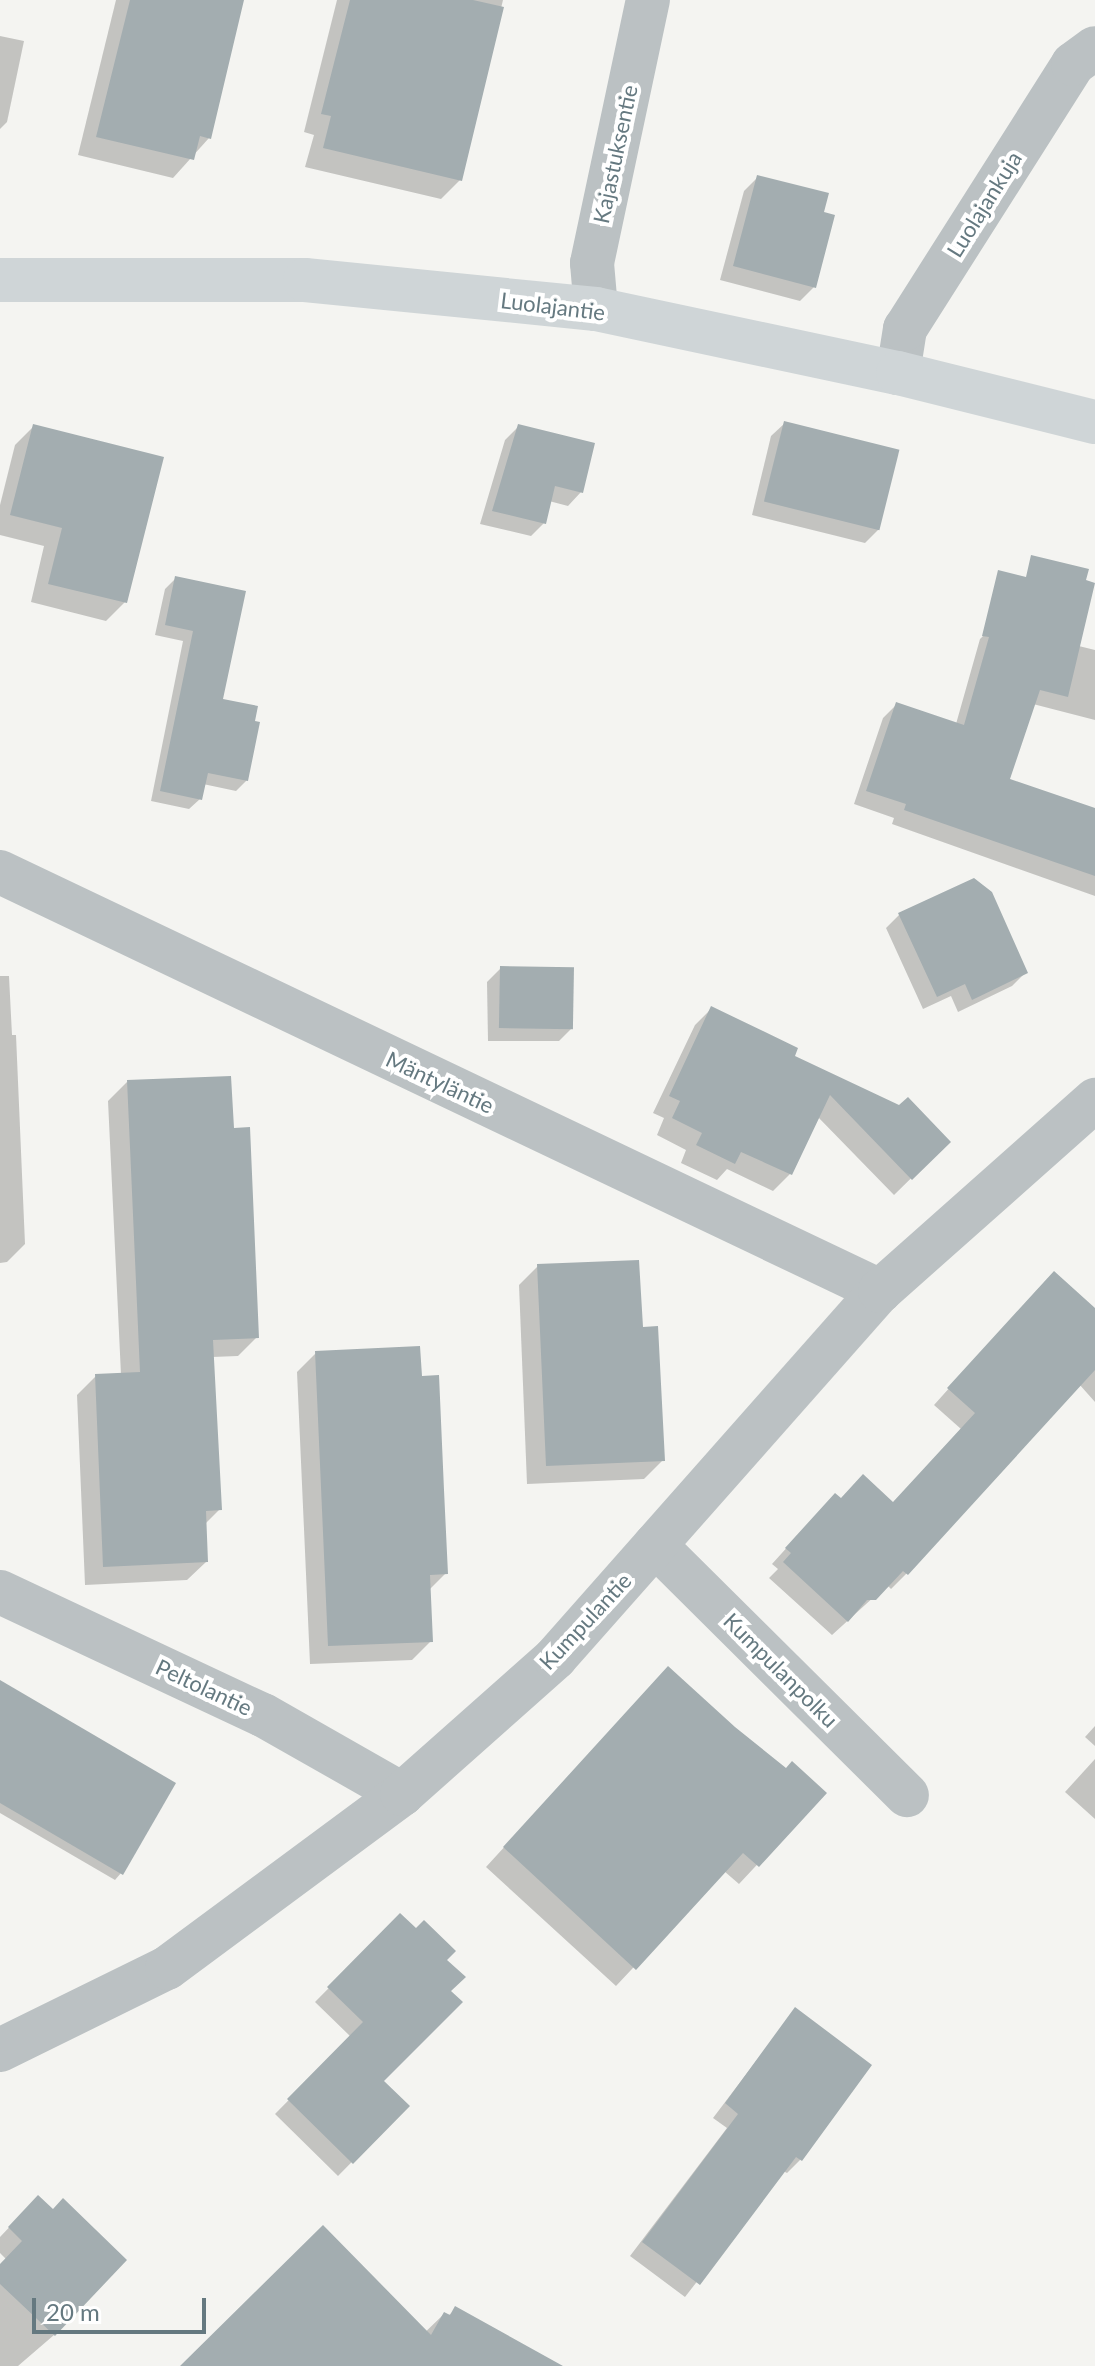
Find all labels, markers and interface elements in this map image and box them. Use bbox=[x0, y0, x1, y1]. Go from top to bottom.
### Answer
street label: Kajastuksentie bbox=[587, 82, 643, 226]
street label: Luolajankuja bbox=[941, 146, 1027, 262]
street label: Luolajantie bbox=[499, 286, 607, 326]
street label: Mäntyläntie bbox=[382, 1046, 498, 1118]
street label: Kumpulantie bbox=[534, 1567, 636, 1675]
street label: Kumpulanpolku bbox=[718, 1607, 844, 1733]
street label: Peltolantie bbox=[152, 1653, 256, 1721]
scale bar bbox=[36, 2282, 210, 2332]
text: 20 m bbox=[46, 2297, 100, 2326]

